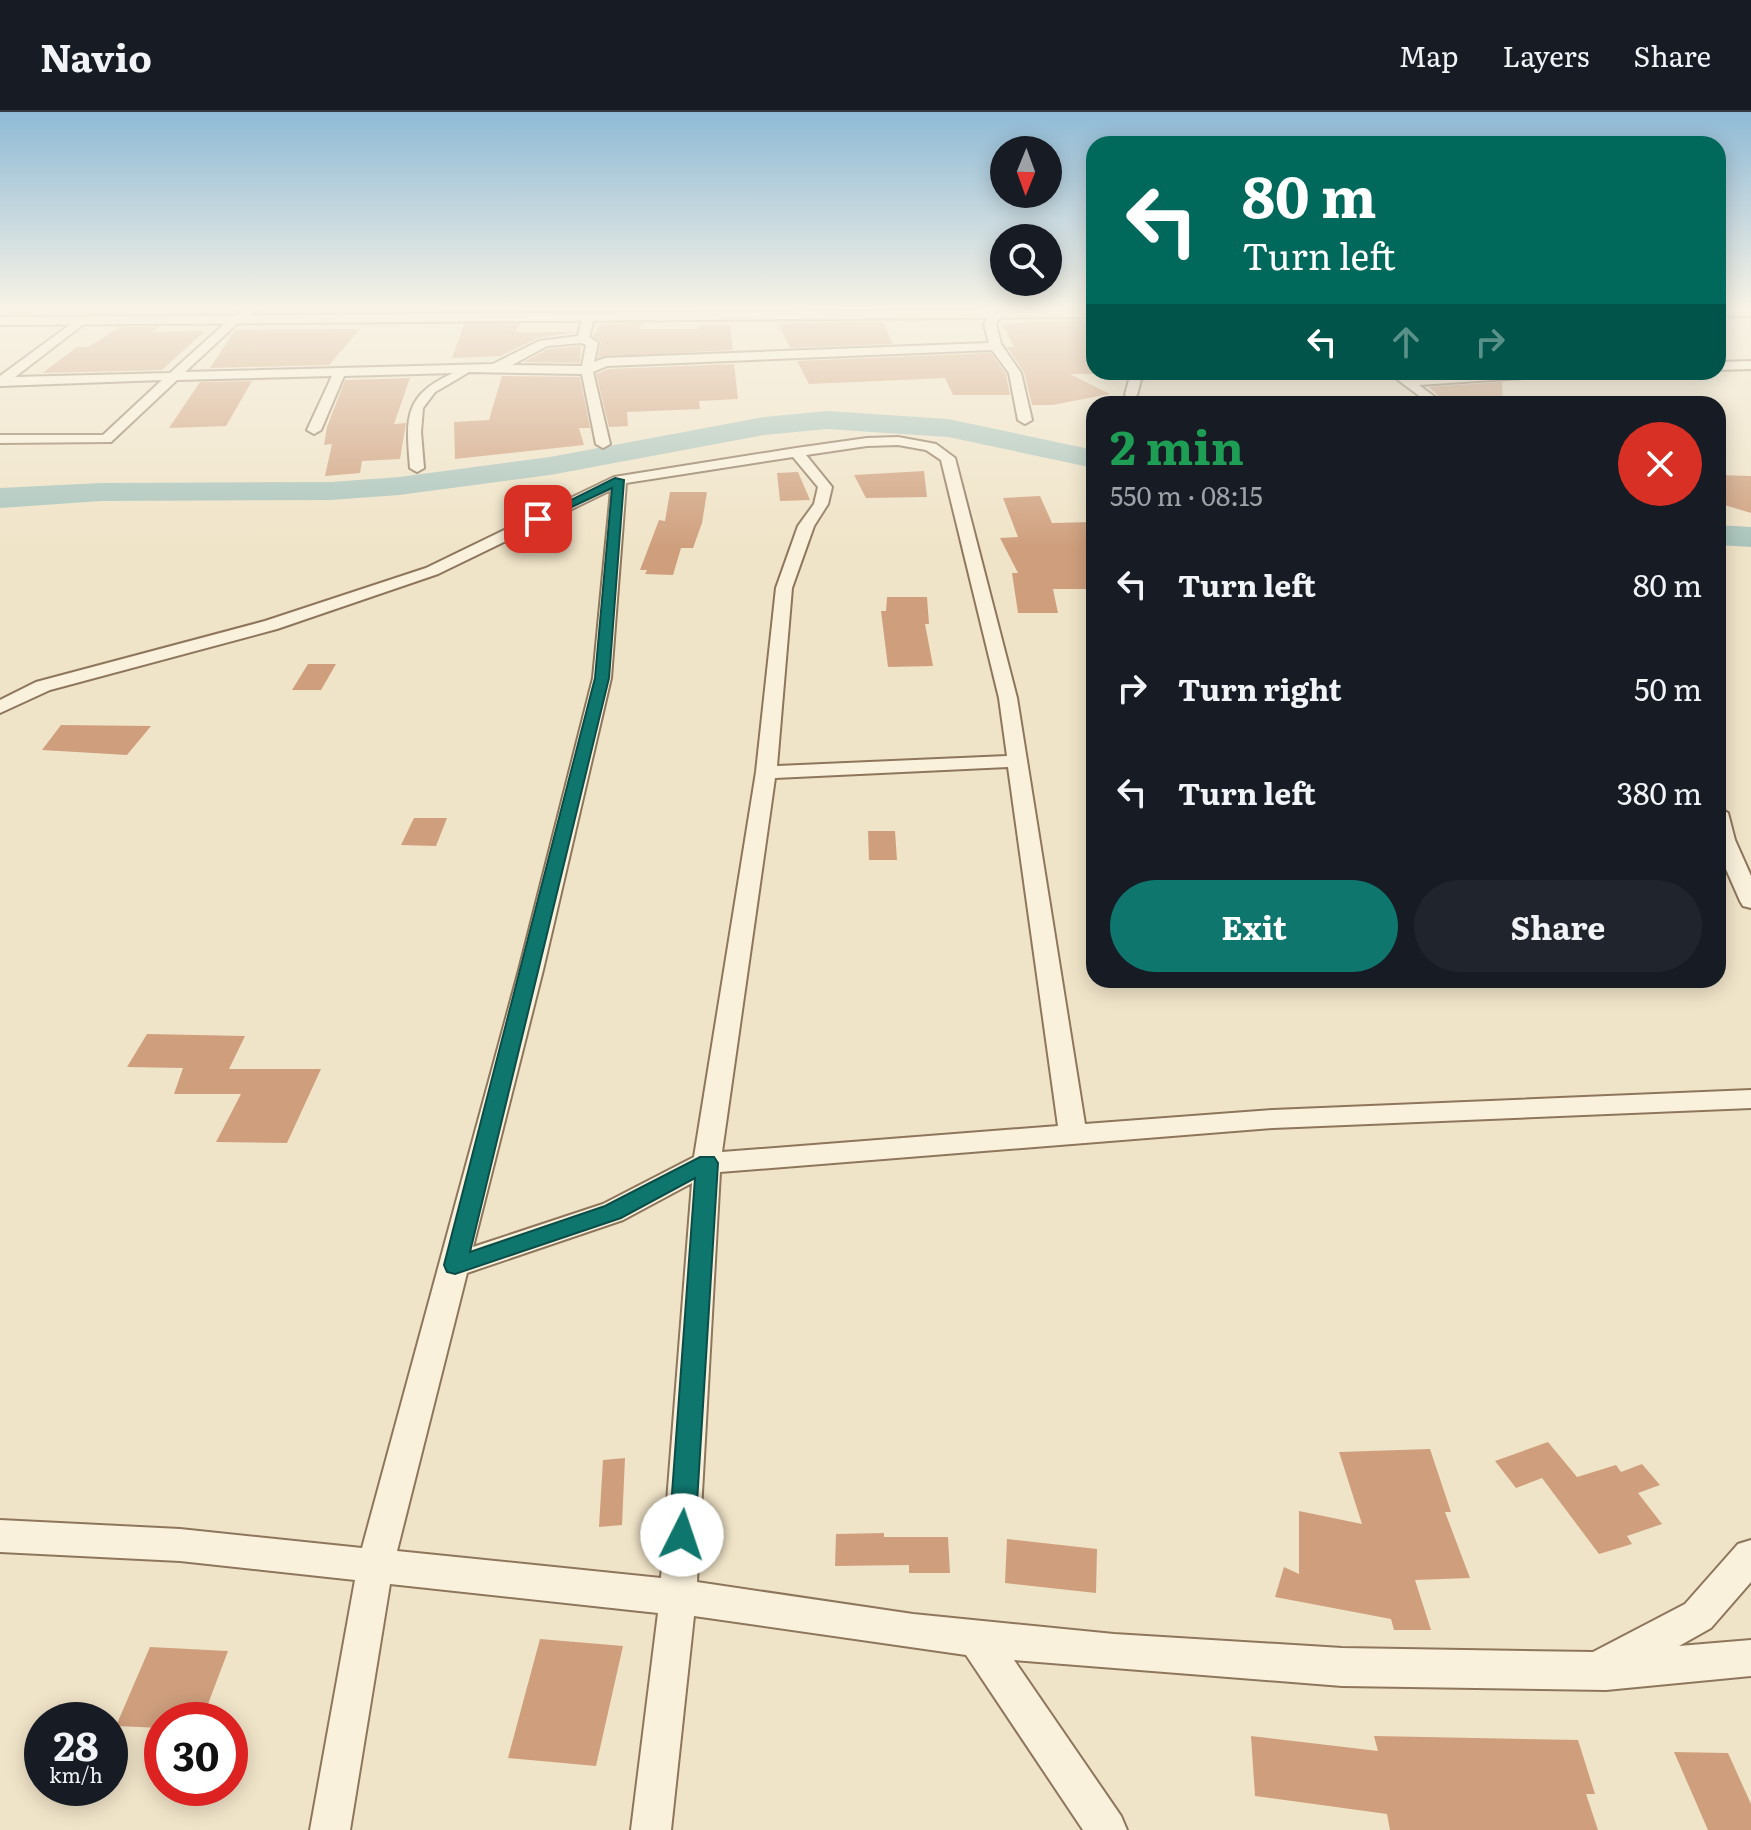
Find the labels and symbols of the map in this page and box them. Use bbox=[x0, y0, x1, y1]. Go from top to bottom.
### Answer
north arrow bbox=[990, 136, 1062, 208]
pin bbox=[504, 485, 572, 553]
position arrow bbox=[640, 1493, 724, 1577]
speed limit sign: 30 bbox=[144, 1702, 248, 1806]

